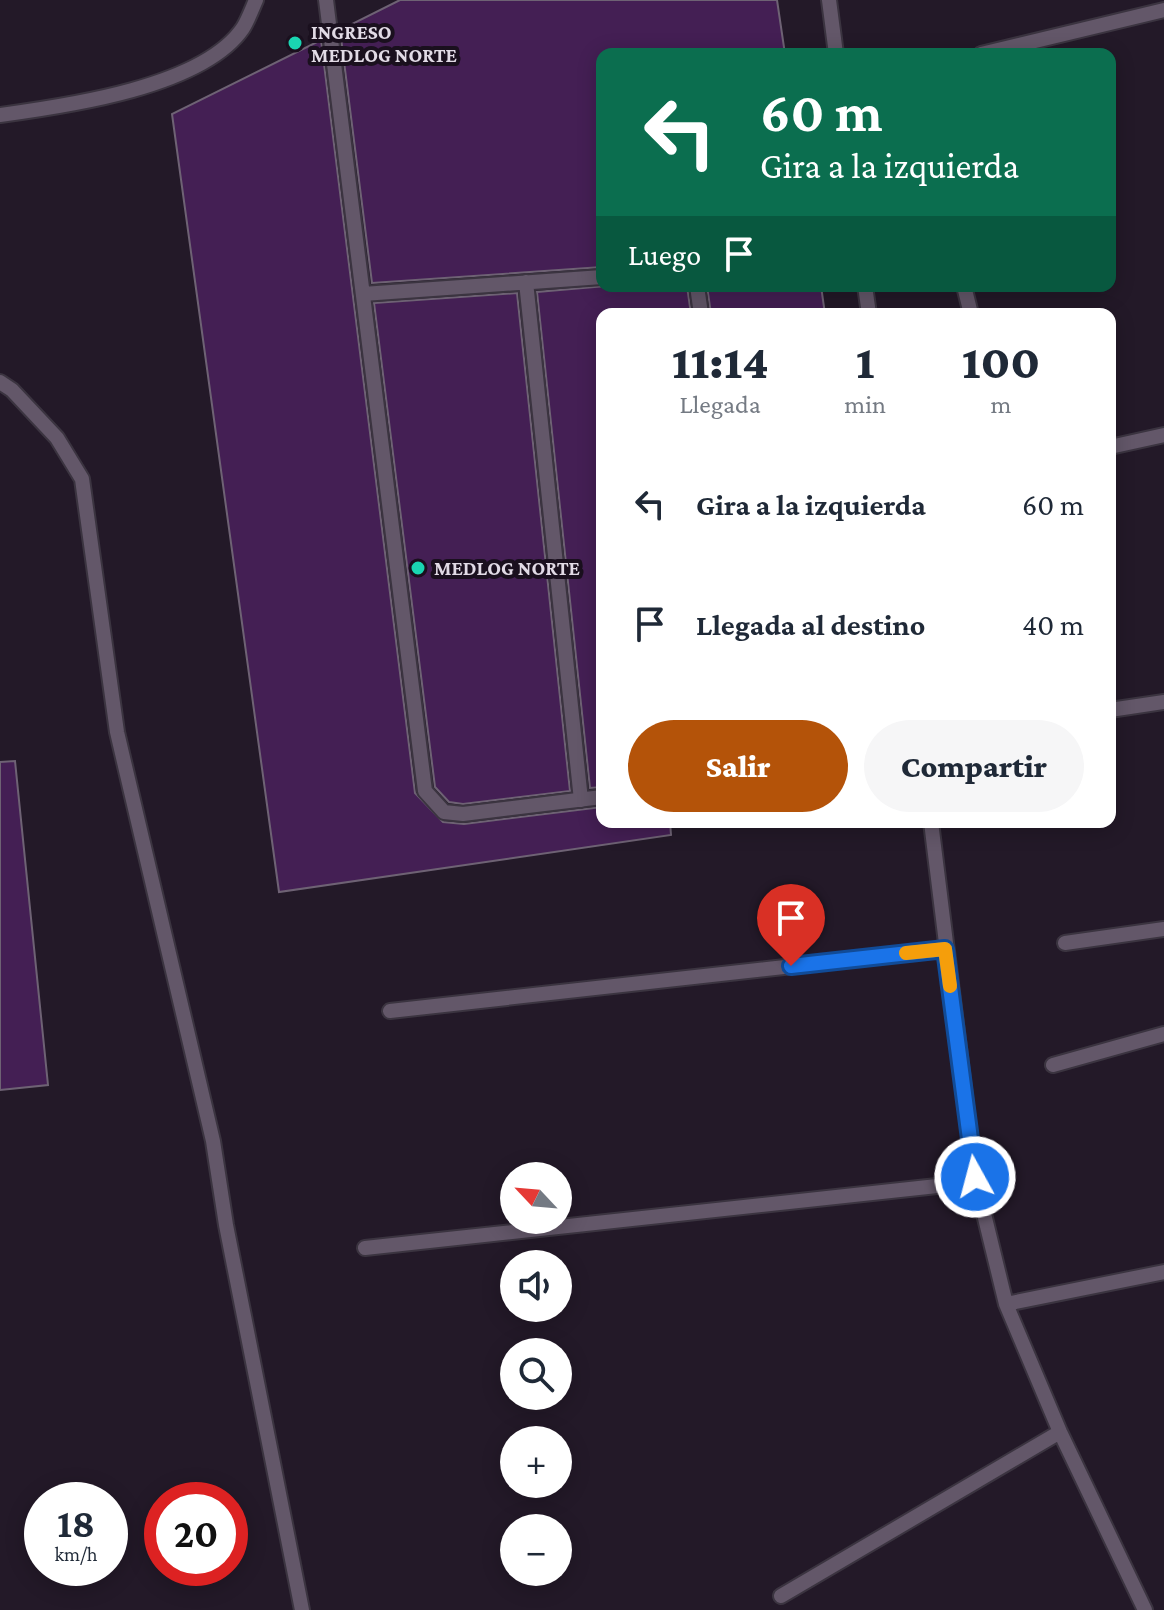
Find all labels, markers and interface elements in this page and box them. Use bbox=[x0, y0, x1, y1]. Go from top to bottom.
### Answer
place label: INGRESO MEDLOG NORTE bbox=[311, 21, 458, 66]
marker: INGRESO MEDLOG NORTE bbox=[286, 34, 304, 52]
icon: left bbox=[628, 80, 732, 184]
text: 60 m bbox=[760, 81, 883, 143]
text: Gira a la izquierda bbox=[760, 146, 1019, 186]
icon: arrive bbox=[717, 232, 761, 276]
text: Luego bbox=[628, 238, 701, 271]
text: 11:14 bbox=[672, 335, 769, 388]
text: 1 bbox=[856, 335, 874, 388]
text: 100 bbox=[962, 335, 1040, 388]
text: Llegada bbox=[679, 390, 761, 419]
text: min bbox=[844, 390, 886, 419]
text: m bbox=[991, 390, 1011, 419]
icon: left bbox=[628, 482, 672, 526]
text: Gira a la izquierda bbox=[696, 488, 926, 521]
text: 60 m bbox=[1022, 488, 1084, 521]
place label: MEDLOG NORTE bbox=[434, 557, 581, 579]
marker: MEDLOG NORTE bbox=[409, 559, 427, 577]
icon: arrive bbox=[628, 602, 672, 646]
text: Llegada al destino bbox=[696, 608, 925, 641]
text: 40 m bbox=[1022, 608, 1084, 641]
button: Salir bbox=[628, 720, 848, 812]
button: Compartir bbox=[864, 720, 1084, 812]
pin bbox=[757, 884, 825, 966]
icon: arrive bbox=[769, 896, 813, 940]
position arrow bbox=[933, 1135, 1017, 1219]
north arrow bbox=[500, 1162, 572, 1234]
map controls bbox=[500, 1162, 572, 1586]
button: sound bbox=[500, 1250, 572, 1322]
button: search bbox=[500, 1338, 572, 1410]
button: + bbox=[500, 1426, 572, 1498]
speed limit sign: 20 bbox=[144, 1482, 248, 1586]
text: 18 bbox=[57, 1501, 95, 1546]
button: − bbox=[500, 1514, 572, 1586]
text: km/h bbox=[54, 1543, 98, 1565]

